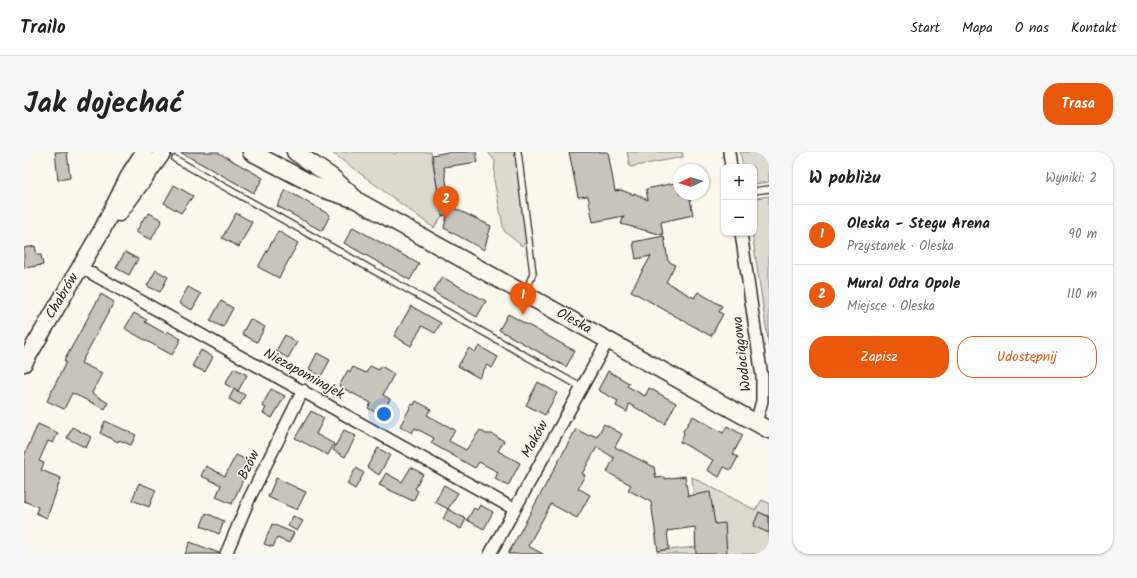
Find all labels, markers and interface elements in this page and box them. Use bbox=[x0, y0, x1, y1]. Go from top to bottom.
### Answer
text: Trailo bbox=[20, 13, 66, 43]
text: Start bbox=[910, 17, 940, 39]
text: Mapa bbox=[962, 17, 993, 39]
text: O nas bbox=[1015, 17, 1049, 39]
text: Kontakt bbox=[1071, 17, 1117, 39]
text: Jak dojechać bbox=[24, 82, 183, 127]
button: Trasa bbox=[1043, 83, 1113, 125]
north arrow bbox=[673, 164, 709, 200]
map controls bbox=[721, 164, 757, 236]
button: + bbox=[721, 164, 757, 200]
text: W pobliżu bbox=[809, 165, 880, 192]
text: Wyniki: 2 bbox=[1046, 168, 1097, 189]
pin: 2 bbox=[433, 186, 459, 219]
button: − bbox=[721, 200, 757, 236]
text: Oleska - Stegu Arena bbox=[847, 212, 990, 236]
text: 1 bbox=[820, 224, 824, 245]
text: 90 m bbox=[1069, 224, 1097, 245]
text: Przystanek · Oleska bbox=[847, 236, 954, 257]
street label: Chabrów bbox=[40, 268, 85, 323]
text: Mural Odra Opole bbox=[847, 272, 960, 296]
pin: 1 bbox=[510, 282, 536, 315]
text: 2 bbox=[818, 284, 826, 305]
text: 110 m bbox=[1067, 284, 1097, 305]
text: Miejsce · Oleska bbox=[847, 296, 935, 317]
street label: Oleska bbox=[552, 302, 596, 340]
street label: Wodociągowa bbox=[726, 315, 758, 393]
button: Zapisz bbox=[809, 336, 949, 378]
button: Udostępnij bbox=[957, 336, 1097, 378]
street label: Niezapominajek bbox=[259, 343, 349, 406]
your location bbox=[374, 404, 394, 424]
street label: Maków bbox=[516, 416, 555, 462]
street label: Bzów bbox=[232, 446, 266, 484]

